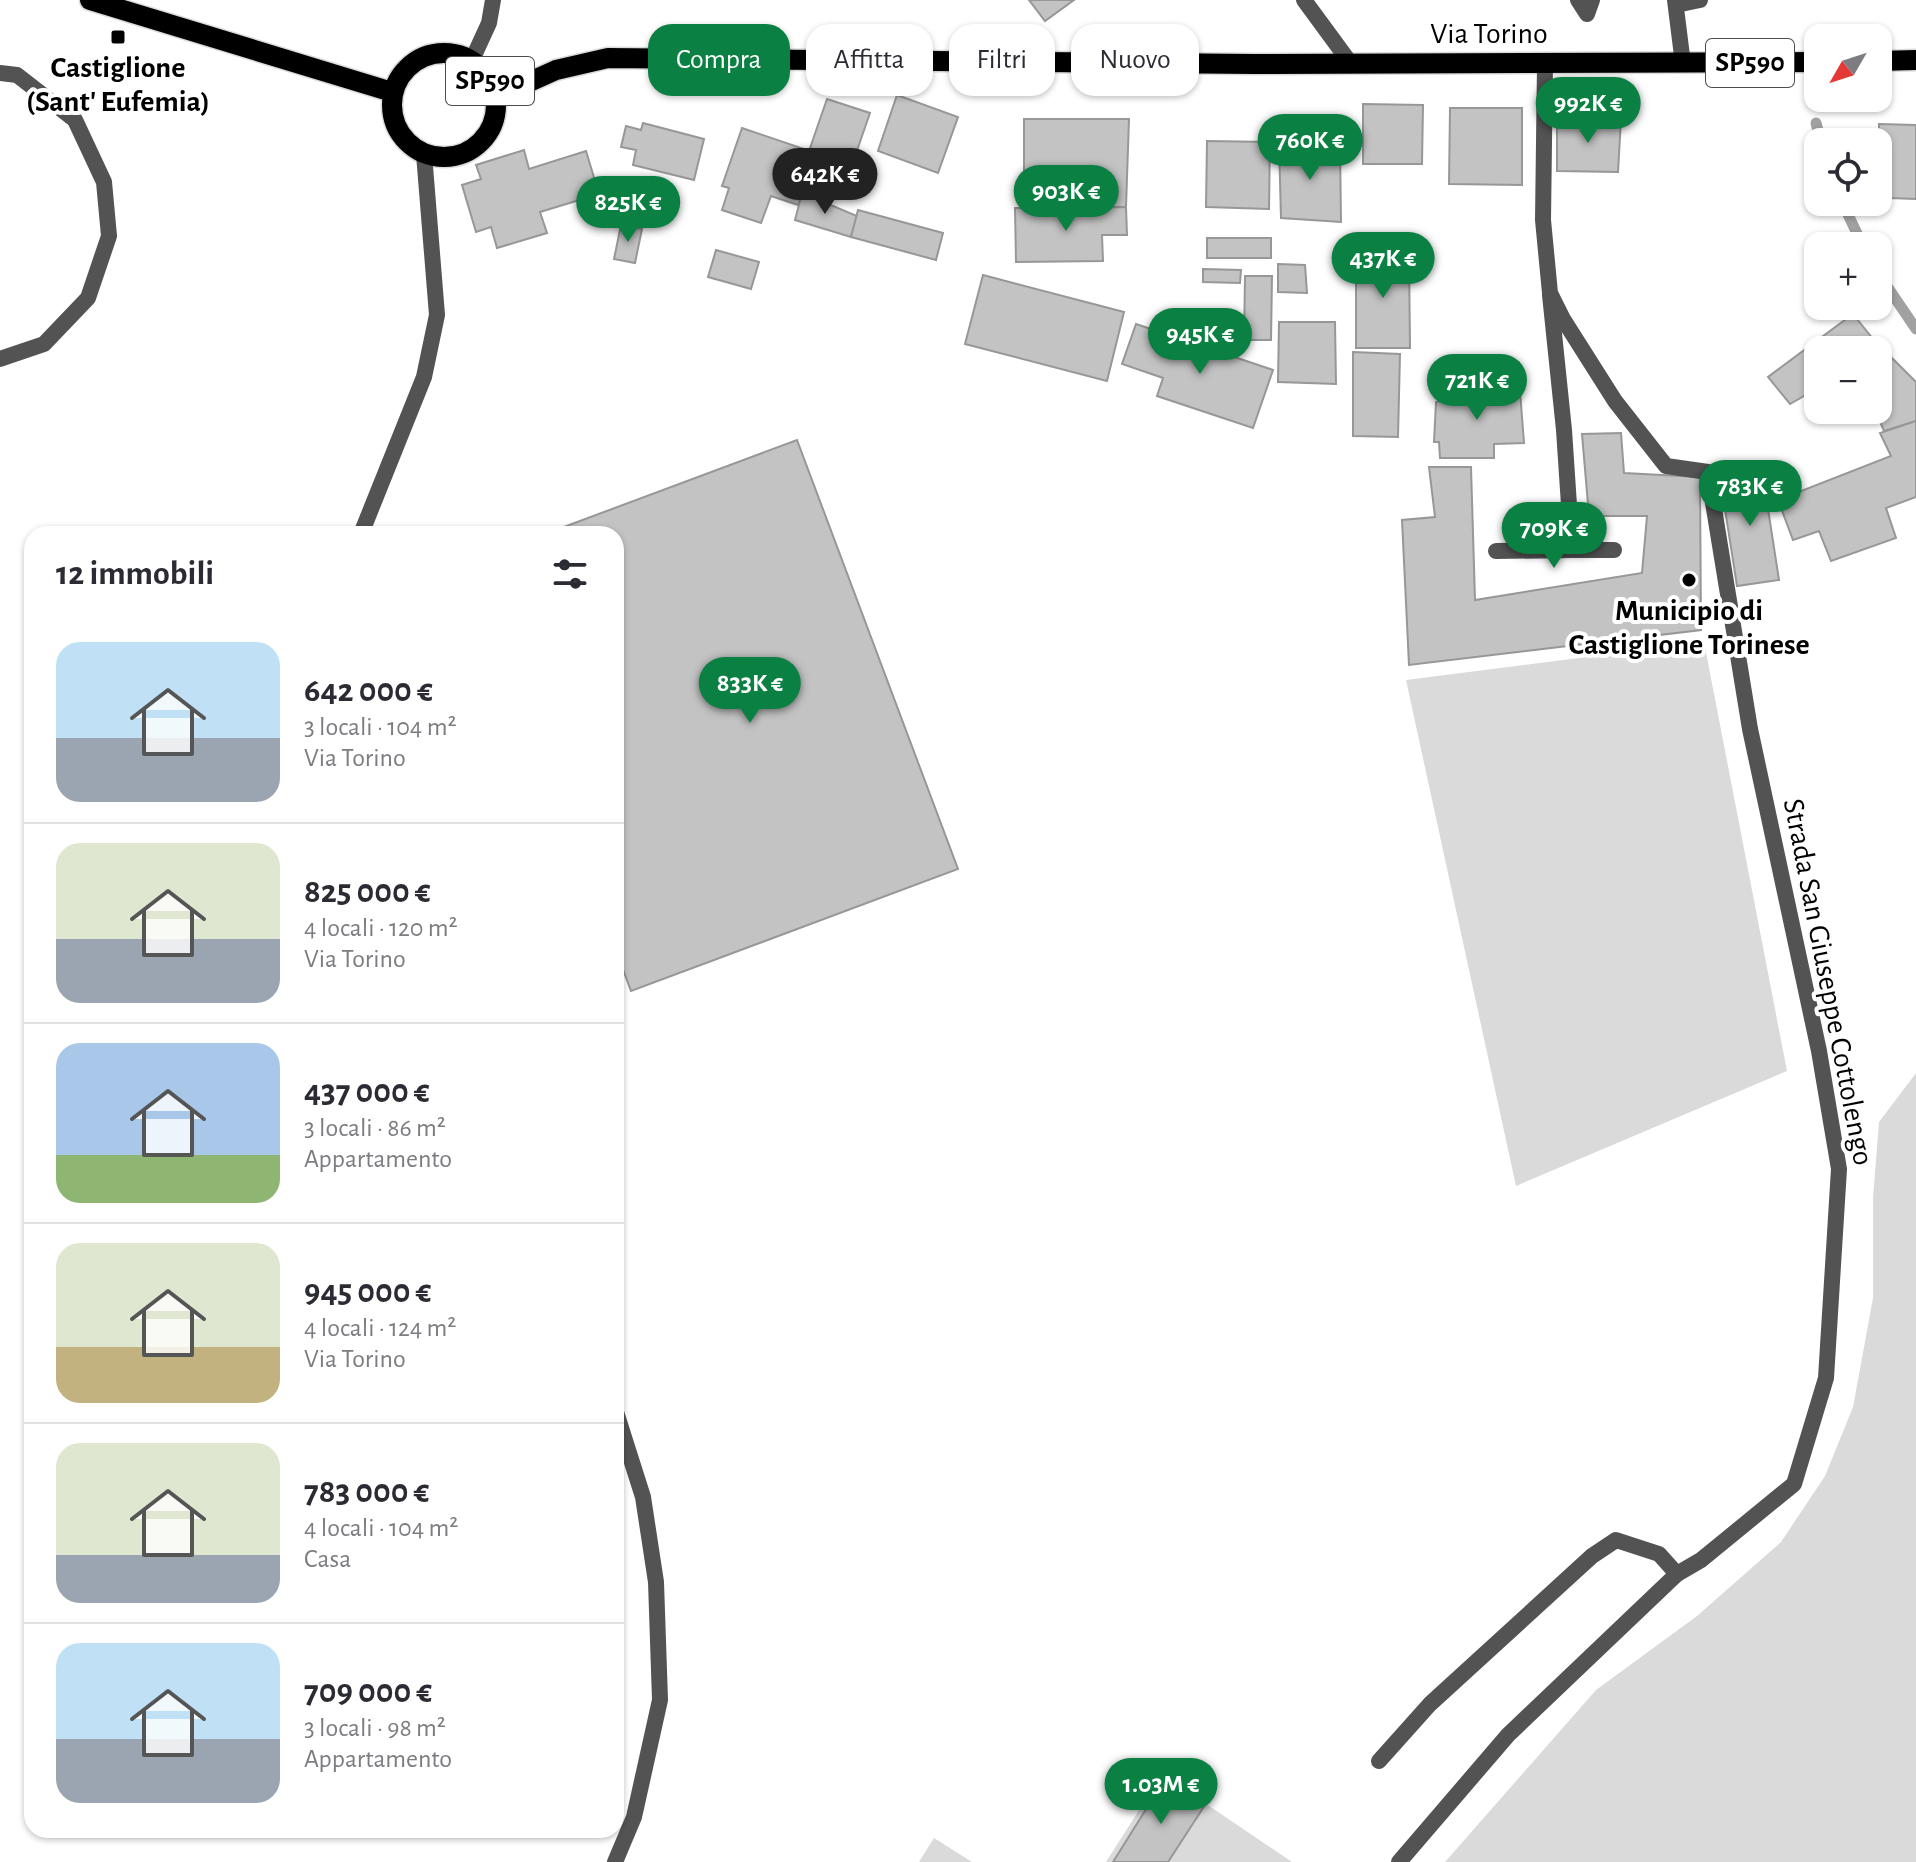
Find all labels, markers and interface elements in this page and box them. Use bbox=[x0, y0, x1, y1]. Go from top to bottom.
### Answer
street label: Via Torino bbox=[1430, 19, 1548, 49]
chip: Compra bbox=[648, 24, 790, 96]
chip: Affitta bbox=[806, 24, 933, 96]
chip: Filtri bbox=[949, 24, 1055, 96]
chip: Nuovo bbox=[1071, 24, 1199, 96]
north arrow bbox=[1804, 24, 1892, 112]
map controls bbox=[1804, 24, 1892, 424]
marker: Castiglione (Sant' Eufemia) bbox=[109, 28, 127, 46]
road number: SP590 bbox=[1706, 39, 1794, 87]
place label: Castiglione (Sant' Eufemia) bbox=[26, 53, 210, 117]
road number: SP590 bbox=[446, 57, 534, 105]
pin: 992K € bbox=[1523, 77, 1653, 145]
text: 992K € bbox=[1554, 90, 1622, 116]
pin: 760K € bbox=[1245, 114, 1375, 182]
text: 760K € bbox=[1276, 127, 1344, 153]
button: locate bbox=[1804, 128, 1892, 216]
pin: 642K € bbox=[760, 148, 890, 216]
text: 642K € bbox=[790, 161, 860, 187]
pin: 903K € bbox=[1001, 165, 1131, 233]
pin: 825K € bbox=[563, 176, 693, 244]
text: 903K € bbox=[1032, 178, 1100, 204]
text: 825K € bbox=[594, 189, 662, 215]
pin: 437K € bbox=[1318, 232, 1448, 300]
button: + bbox=[1804, 232, 1892, 320]
text: 437K € bbox=[1350, 245, 1416, 271]
pin: 945K € bbox=[1135, 308, 1265, 376]
text: 945K € bbox=[1166, 321, 1234, 347]
button: − bbox=[1804, 336, 1892, 424]
pin: 721K € bbox=[1412, 354, 1542, 422]
text: 721K € bbox=[1445, 367, 1509, 393]
pin: 783K € bbox=[1685, 460, 1815, 528]
text: 783K € bbox=[1717, 473, 1783, 499]
pin: 709K € bbox=[1489, 502, 1619, 570]
text: 709K € bbox=[1520, 515, 1588, 541]
icon: filters bbox=[548, 552, 592, 596]
text: 12 immobili bbox=[56, 557, 214, 591]
marker: Municipio di Castiglione Torinese bbox=[1680, 571, 1698, 589]
place label: Municipio di Castiglione Torinese bbox=[1568, 596, 1810, 660]
pin: 833K € bbox=[685, 657, 815, 725]
text: 833K € bbox=[717, 670, 783, 696]
icon: home bbox=[120, 674, 216, 770]
text: 642 000 € bbox=[304, 674, 433, 708]
text: 3 locali · 104 m² bbox=[304, 714, 457, 740]
text: Via Torino bbox=[304, 745, 406, 771]
street label: Strada San Giuseppe Cottolengo bbox=[1778, 796, 1878, 1168]
icon: home bbox=[120, 875, 216, 971]
text: 825 000 € bbox=[304, 875, 431, 909]
text: 4 locali · 120 m² bbox=[304, 915, 458, 941]
text: Via Torino bbox=[304, 946, 406, 972]
icon: home bbox=[120, 1075, 216, 1171]
text: 437 000 € bbox=[304, 1075, 430, 1109]
text: 3 locali · 86 m² bbox=[304, 1115, 446, 1141]
text: Appartamento bbox=[304, 1146, 452, 1172]
icon: home bbox=[120, 1275, 216, 1371]
text: 945 000 € bbox=[304, 1275, 432, 1309]
text: 4 locali · 124 m² bbox=[304, 1315, 456, 1341]
text: Via Torino bbox=[304, 1346, 406, 1372]
icon: home bbox=[120, 1475, 216, 1571]
text: 783 000 € bbox=[304, 1475, 429, 1509]
text: 4 locali · 104 m² bbox=[304, 1515, 458, 1541]
text: Casa bbox=[304, 1546, 351, 1572]
icon: home bbox=[120, 1675, 216, 1771]
text: 709 000 € bbox=[304, 1675, 432, 1709]
text: 3 locali · 98 m² bbox=[304, 1715, 446, 1741]
text: Appartamento bbox=[304, 1746, 452, 1772]
pin: 1.03M € bbox=[1087, 1758, 1235, 1826]
text: 1.03M € bbox=[1123, 1771, 1199, 1797]

